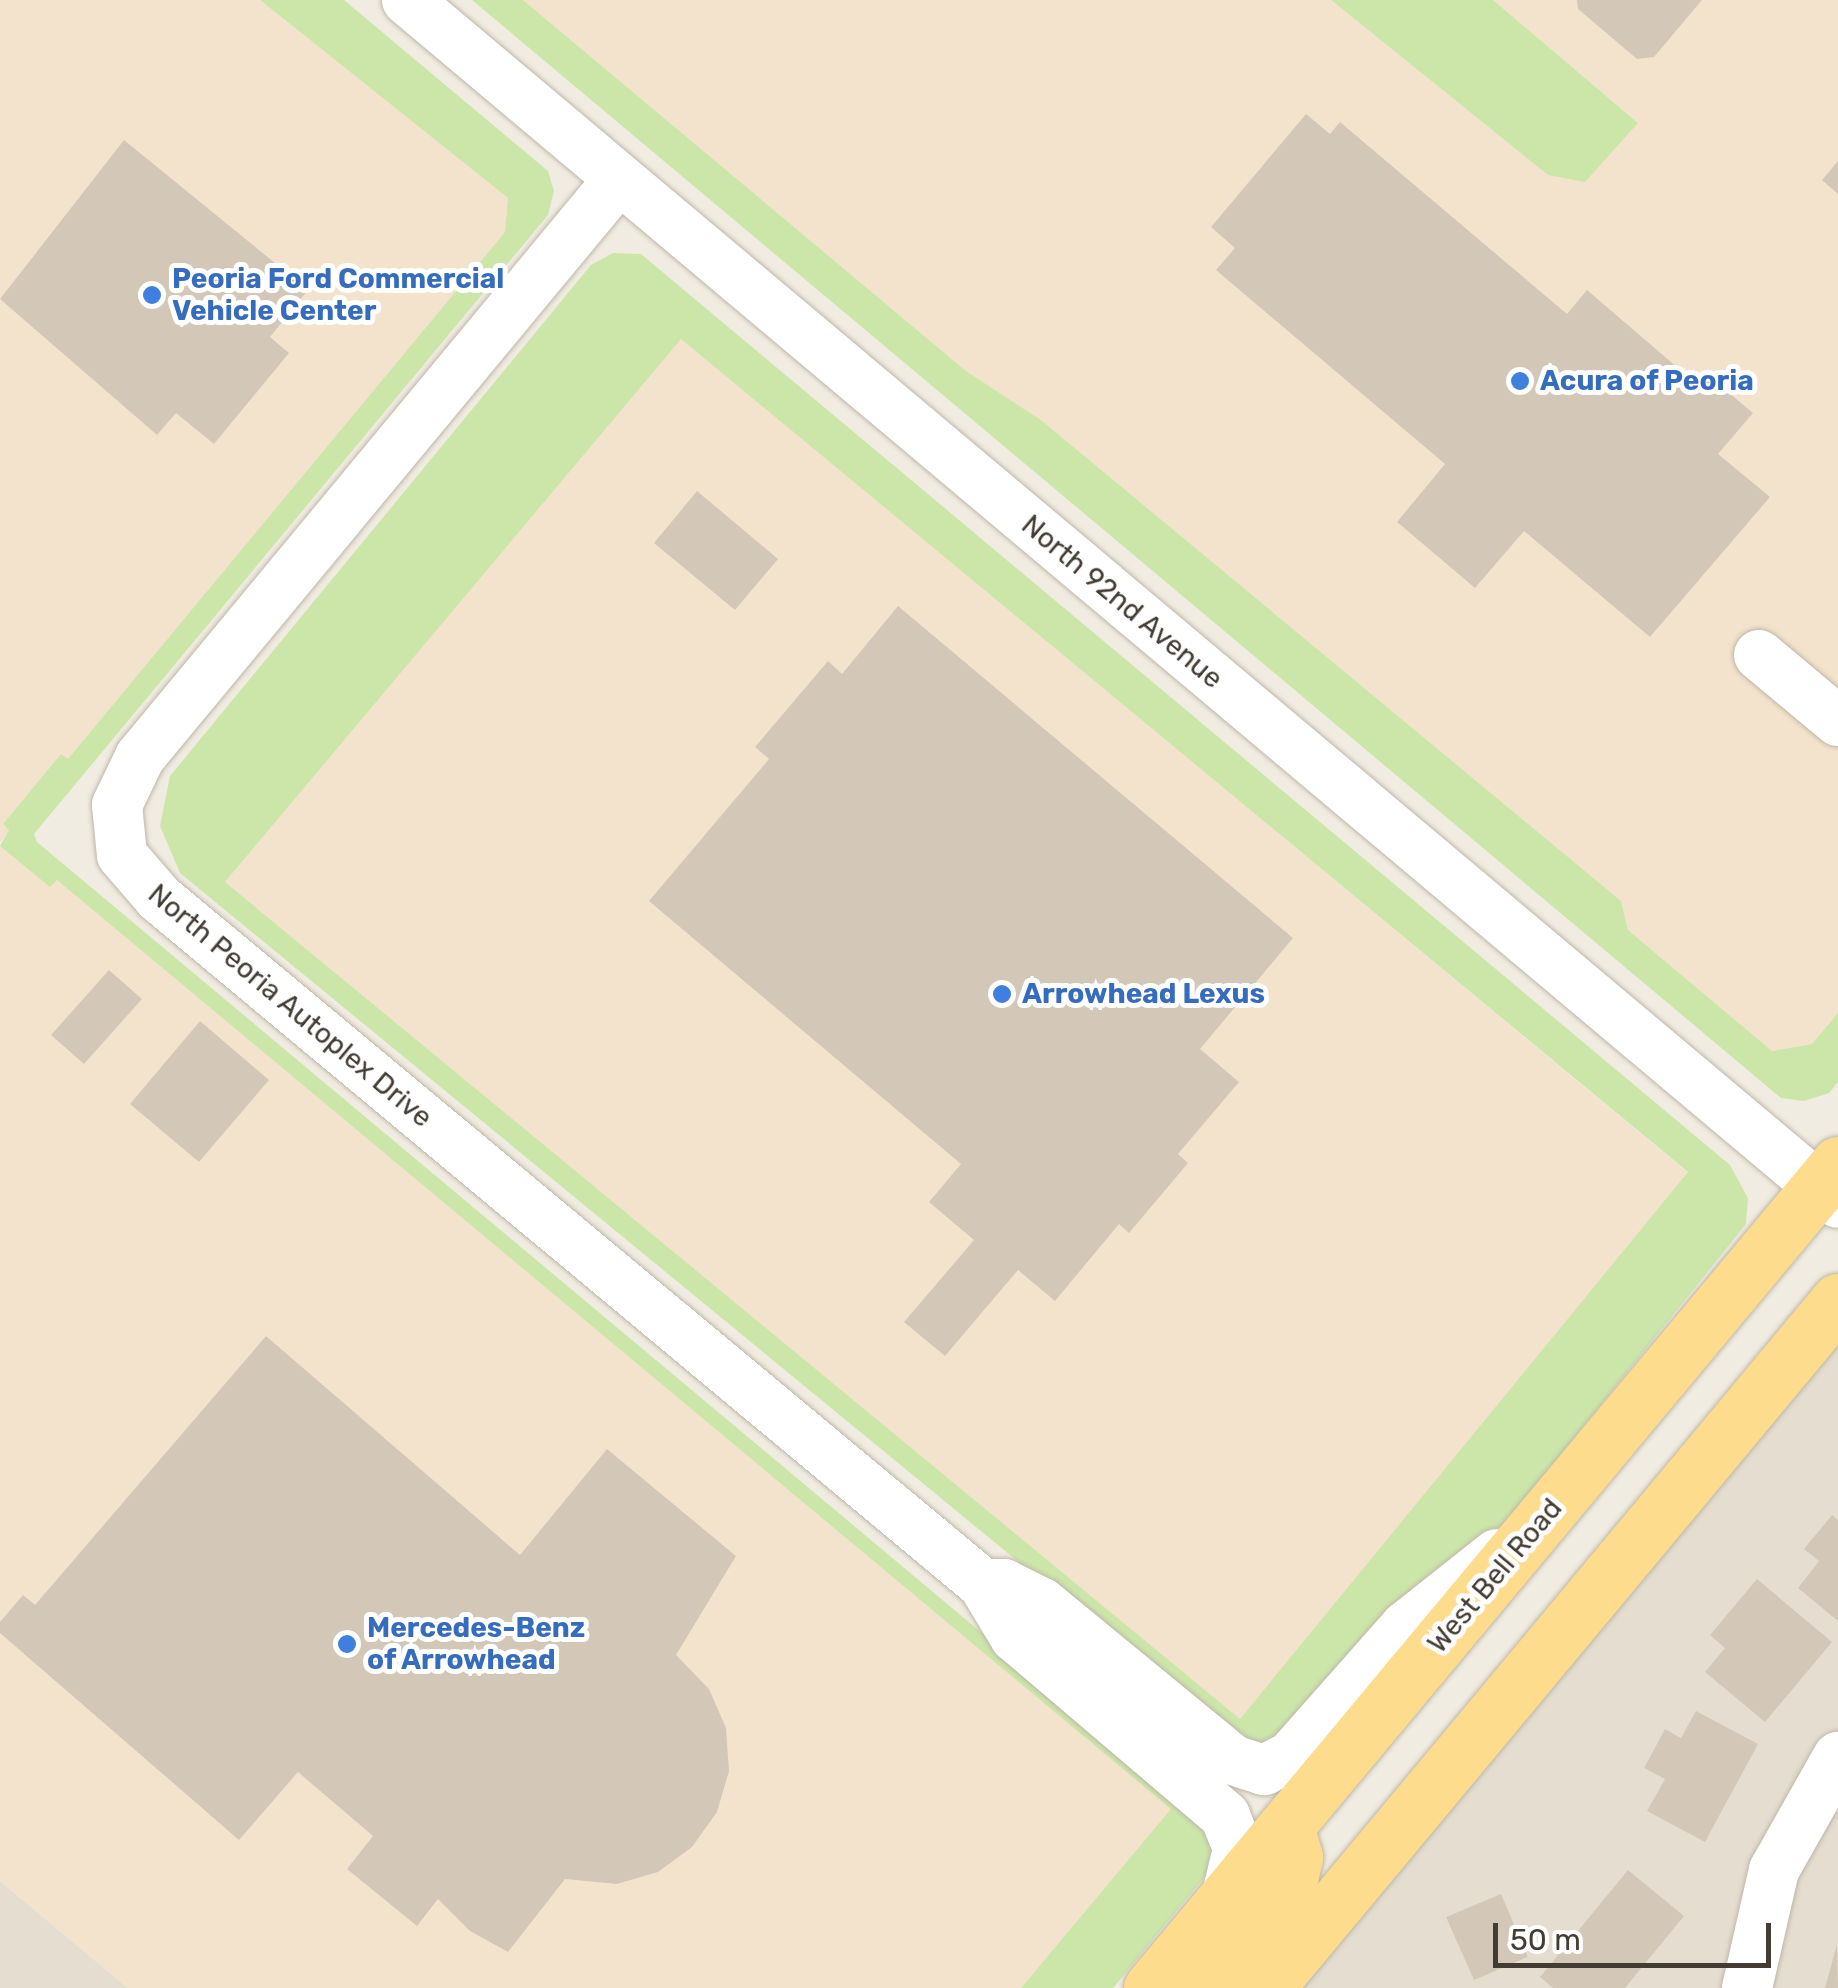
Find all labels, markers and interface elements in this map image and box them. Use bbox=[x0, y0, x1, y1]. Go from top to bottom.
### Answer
place label: Peoria Ford Commercial Vehicle Center bbox=[172, 262, 504, 328]
marker: Peoria Ford Commercial Vehicle Center bbox=[141, 284, 163, 306]
place label: Acura of Peoria bbox=[1540, 364, 1754, 398]
marker: Acura of Peoria bbox=[1509, 370, 1531, 392]
street label: North 92nd Avenue bbox=[1014, 508, 1230, 696]
street label: North Peoria Autoplex Drive bbox=[141, 877, 439, 1135]
place label: Arrowhead Lexus bbox=[1022, 977, 1265, 1011]
marker: Arrowhead Lexus bbox=[991, 983, 1013, 1005]
street label: West Bell Road bbox=[1421, 1492, 1569, 1660]
place label: Mercedes-Benz of Arrowhead bbox=[367, 1611, 585, 1677]
marker: Mercedes-Benz of Arrowhead bbox=[336, 1633, 358, 1655]
scale bar bbox=[1498, 1903, 1776, 1965]
text: 50 m bbox=[1510, 1922, 1581, 1958]

